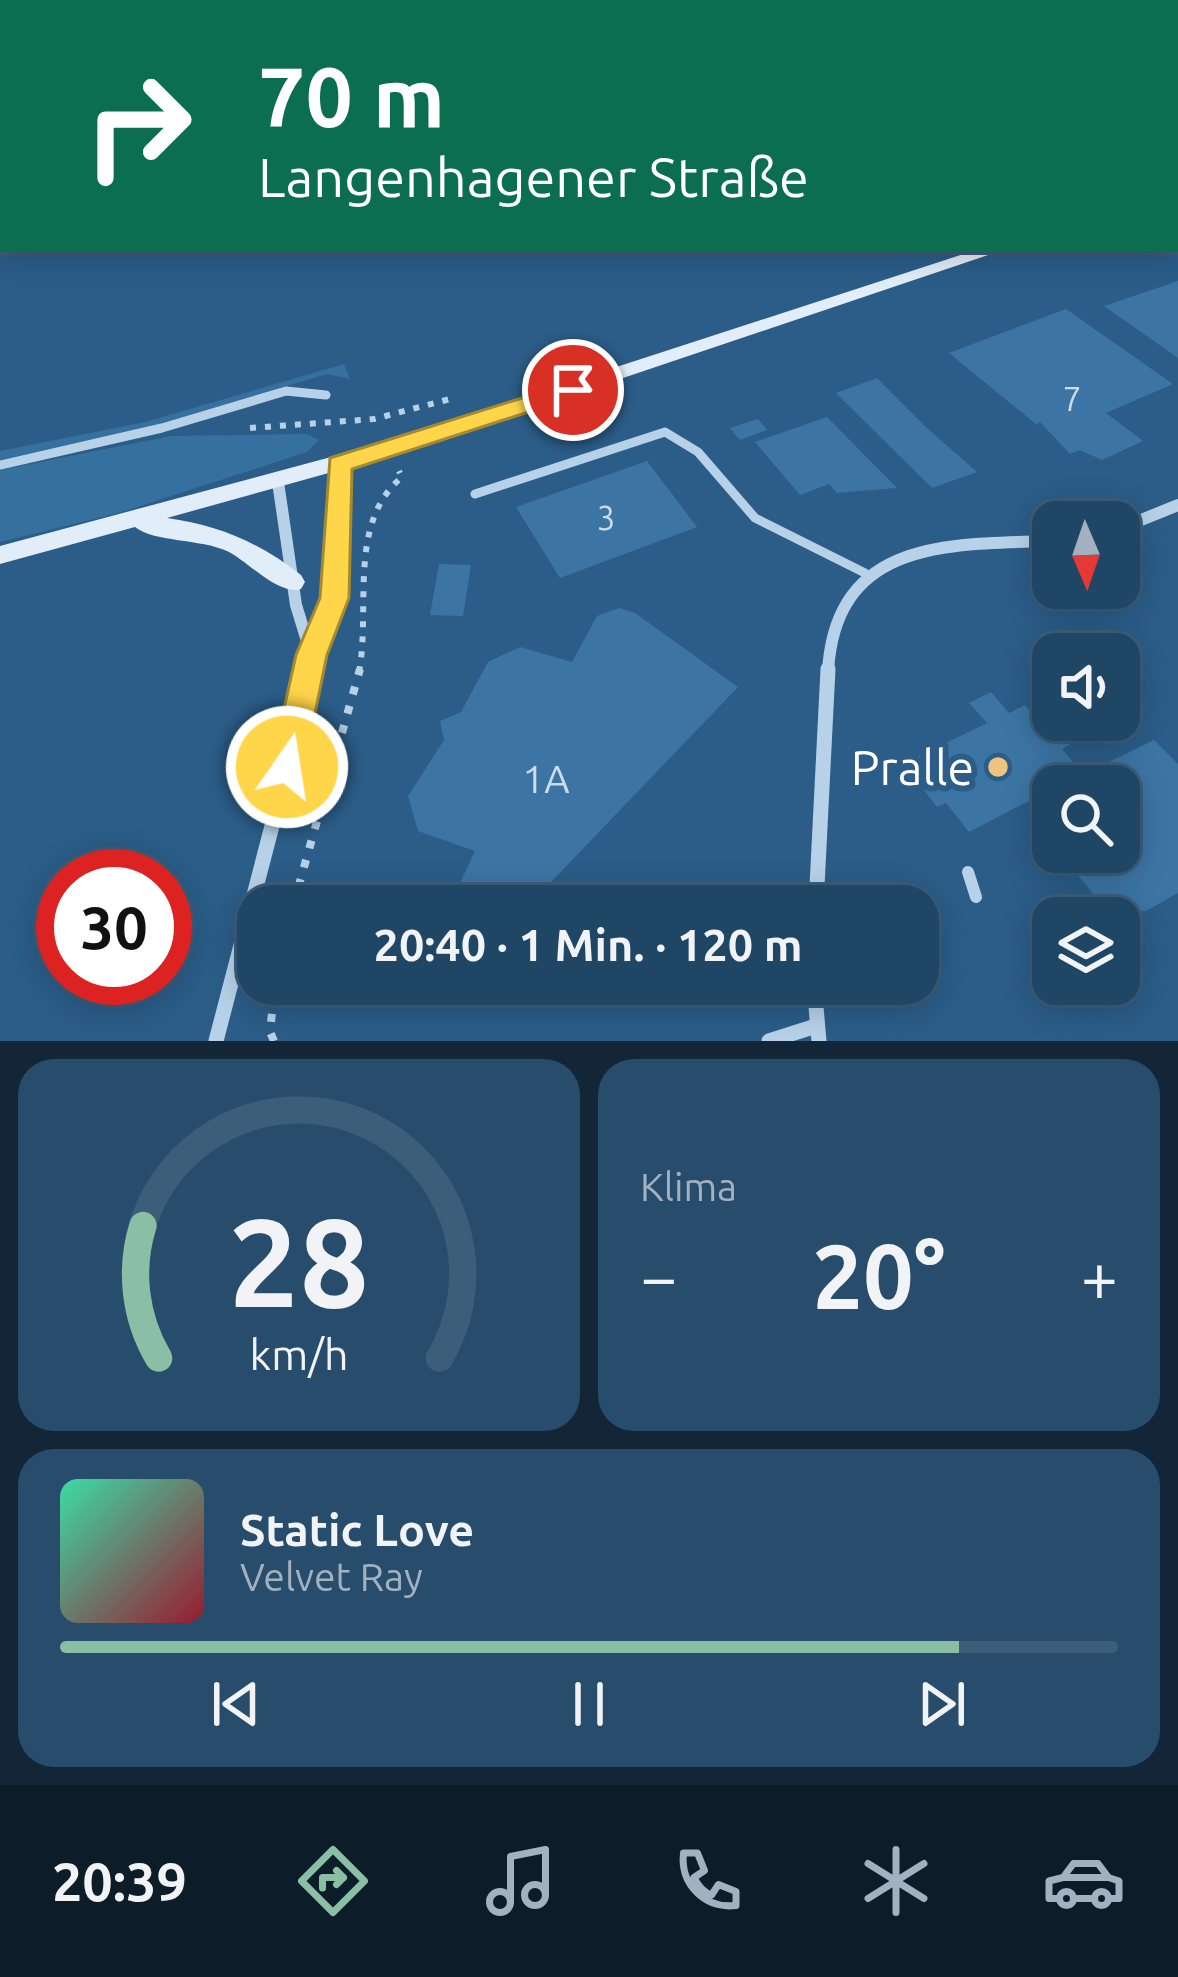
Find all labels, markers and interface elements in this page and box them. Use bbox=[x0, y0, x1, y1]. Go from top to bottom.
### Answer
icon: right bbox=[60, 48, 216, 204]
text: 70 m bbox=[258, 49, 445, 143]
text: Langenhagener Straße bbox=[258, 147, 809, 207]
pin bbox=[522, 339, 624, 441]
icon: arrive bbox=[540, 357, 606, 423]
house number: 7 bbox=[1063, 380, 1081, 417]
house number: 3 bbox=[597, 499, 615, 536]
north arrow bbox=[1032, 501, 1140, 609]
map controls bbox=[1032, 501, 1140, 1005]
button: sound bbox=[1032, 633, 1140, 741]
position arrow bbox=[224, 704, 350, 830]
place label: Pralle bbox=[851, 740, 974, 794]
marker: Pralle bbox=[985, 754, 1011, 780]
house number: 1A bbox=[522, 757, 570, 800]
button: search bbox=[1032, 765, 1140, 873]
speed limit sign: 30 bbox=[36, 849, 192, 1005]
button: layers bbox=[1032, 897, 1140, 1005]
text: 20:40 · 1 Min. · 120 m bbox=[374, 919, 803, 970]
text: Klima bbox=[640, 1165, 737, 1208]
text: 28 bbox=[229, 1191, 369, 1331]
text: 20° bbox=[812, 1225, 946, 1326]
text: − bbox=[640, 1239, 677, 1313]
text: + bbox=[1081, 1239, 1118, 1313]
text: km/h bbox=[249, 1330, 349, 1378]
text: Static Love bbox=[240, 1504, 474, 1555]
text: Velvet Ray bbox=[240, 1555, 423, 1598]
icon: previous bbox=[203, 1671, 269, 1737]
icon: pause bbox=[556, 1671, 622, 1737]
icon: next bbox=[909, 1671, 975, 1737]
icon: directions bbox=[291, 1839, 375, 1923]
icon: music bbox=[479, 1839, 563, 1923]
icon: phone bbox=[666, 1839, 750, 1923]
icon: climate bbox=[854, 1839, 938, 1923]
icon: car bbox=[1042, 1839, 1126, 1923]
text: 20:39 bbox=[52, 1851, 187, 1911]

